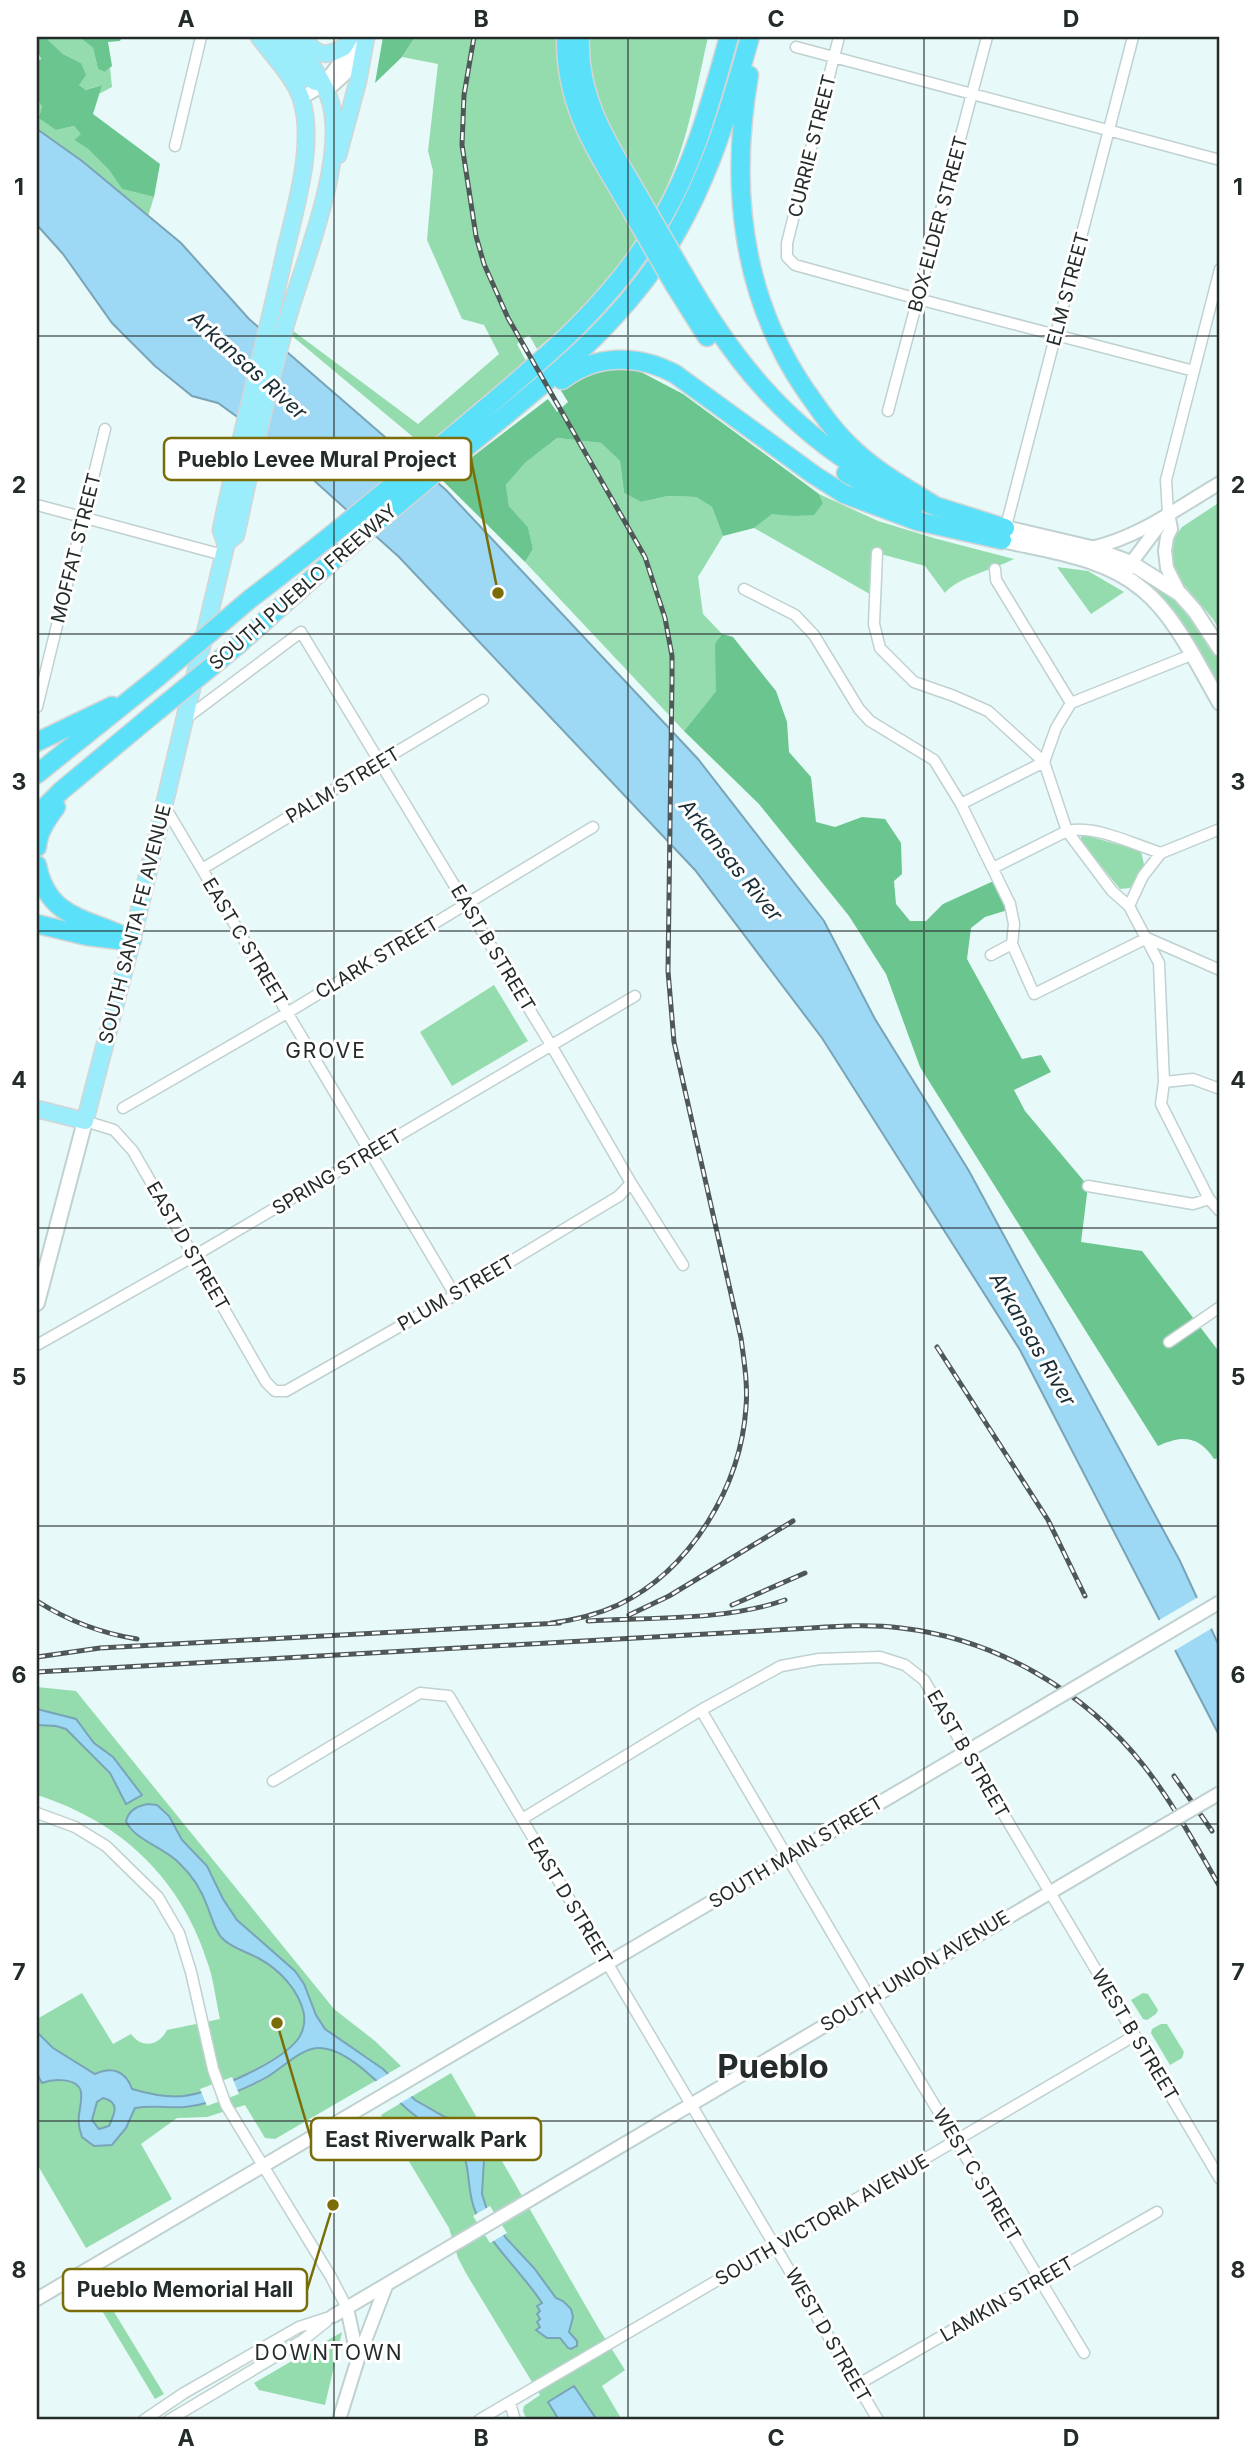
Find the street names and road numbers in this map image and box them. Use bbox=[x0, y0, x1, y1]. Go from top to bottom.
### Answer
street label: CURRIE STREET bbox=[783, 72, 841, 220]
street label: BOX ELDER STREET bbox=[903, 133, 973, 315]
street label: ELM STREET bbox=[1042, 230, 1094, 348]
street label: MOFFAT STREET bbox=[46, 471, 106, 625]
street label: SOUTH PUEBLO FREEWAY bbox=[204, 499, 402, 675]
street label: PALM STREET bbox=[282, 742, 404, 828]
street label: SOUTH SANTA FE AVENUE bbox=[94, 802, 176, 1046]
street label: EAST C STREET bbox=[198, 874, 292, 1010]
street label: EAST B STREET bbox=[446, 880, 540, 1016]
street label: CLARK STREET bbox=[311, 912, 443, 1004]
street label: SPRING STREET bbox=[268, 1124, 406, 1220]
street label: EAST D STREET bbox=[142, 1177, 234, 1315]
street label: PLUM STREET bbox=[393, 1250, 519, 1336]
street label: EAST B STREET bbox=[922, 1686, 1014, 1822]
street label: SOUTH MAIN STREET bbox=[705, 1791, 887, 1913]
street label: EAST D STREET bbox=[523, 1833, 617, 1969]
street label: SOUTH UNION AVENUE bbox=[816, 1905, 1014, 2037]
street label: WEST B STREET bbox=[1087, 1965, 1183, 2105]
street label: WEST C STREET bbox=[928, 2104, 1026, 2246]
street label: SOUTH VICTORIA AVENUE bbox=[711, 2149, 933, 2291]
street label: LAMKIN STREET bbox=[936, 2251, 1078, 2347]
street label: WEST D STREET bbox=[780, 2264, 876, 2406]

